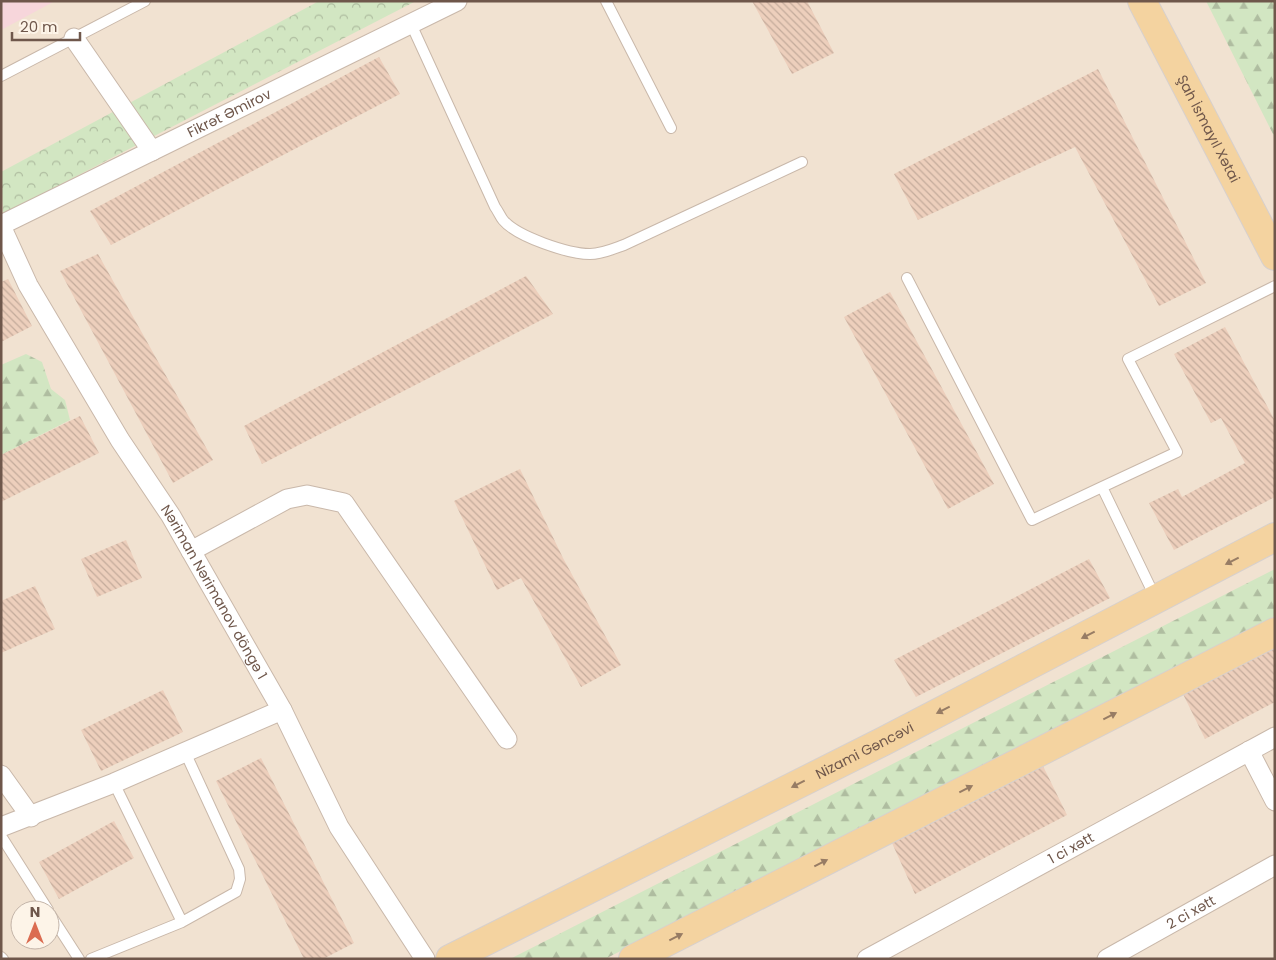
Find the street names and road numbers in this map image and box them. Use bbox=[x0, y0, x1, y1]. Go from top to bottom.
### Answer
street label: Şah İsmayıl Xətai bbox=[1172, 71, 1245, 186]
street label: Fikrət Əmirov bbox=[184, 84, 275, 142]
street label: Nəriman Nərimanov döngə 1 bbox=[156, 501, 272, 683]
street label: Nizami Gəncəvi bbox=[812, 717, 917, 784]
street label: 1 ci xətt bbox=[1044, 827, 1097, 869]
street label: 2 ci xətt bbox=[1163, 890, 1219, 934]

